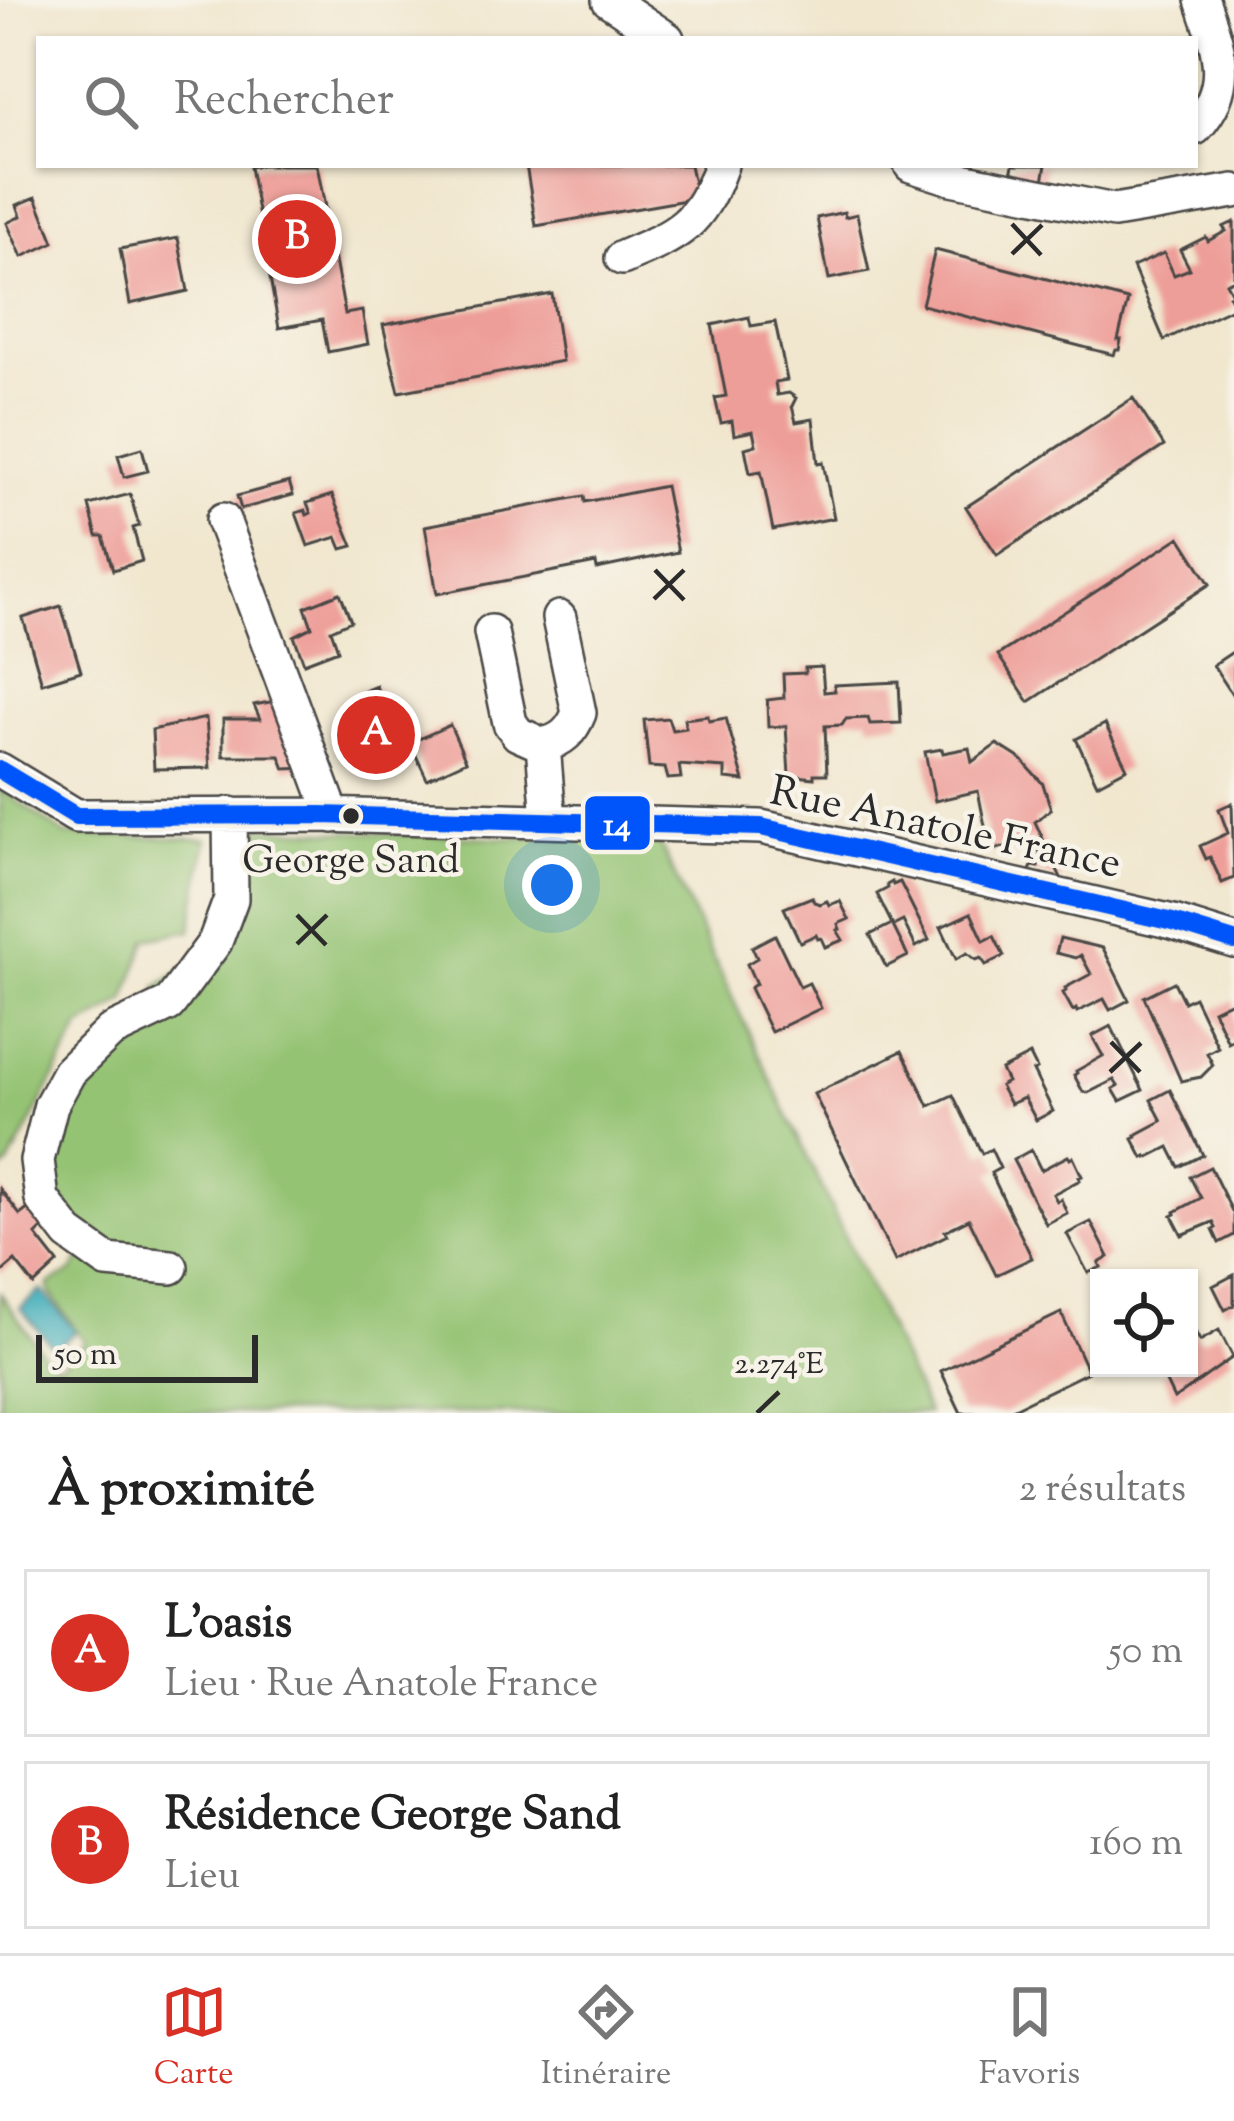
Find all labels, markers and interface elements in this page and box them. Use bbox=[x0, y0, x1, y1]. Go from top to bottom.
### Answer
search box bbox=[36, 36, 1198, 168]
icon: search bbox=[78, 69, 144, 135]
text: Rechercher bbox=[174, 70, 394, 135]
pin: B bbox=[258, 194, 336, 284]
pin: A bbox=[337, 690, 415, 780]
street label: Rue Anatole France bbox=[764, 763, 1126, 896]
line badge: 14 bbox=[583, 794, 652, 852]
text: 14 bbox=[603, 803, 631, 851]
marker: George Sand bbox=[340, 805, 362, 827]
place label: George Sand bbox=[242, 835, 460, 891]
your location bbox=[522, 855, 582, 915]
map controls bbox=[1090, 1269, 1198, 1377]
button: locate bbox=[1090, 1269, 1198, 1377]
scale bar bbox=[36, 1329, 258, 1382]
text: 50 m bbox=[54, 1332, 117, 1380]
text: 2.274°E bbox=[734, 1344, 824, 1387]
text: À proximité bbox=[48, 1455, 315, 1528]
text: 2 résultats bbox=[1019, 1463, 1186, 1519]
text: L'oasis bbox=[165, 1593, 292, 1658]
text: A bbox=[74, 1625, 106, 1681]
text: 50 m bbox=[1108, 1625, 1183, 1681]
text: Lieu · Rue Anatole France bbox=[165, 1658, 598, 1714]
text: Résidence George Sand bbox=[165, 1785, 621, 1850]
text: B bbox=[78, 1817, 102, 1873]
text: 160 m bbox=[1089, 1817, 1183, 1873]
text: Lieu bbox=[165, 1850, 240, 1906]
tab: Carte bbox=[154, 1979, 234, 2099]
tab: Itinéraire bbox=[541, 1979, 671, 2099]
tab: Favoris bbox=[979, 1979, 1080, 2099]

